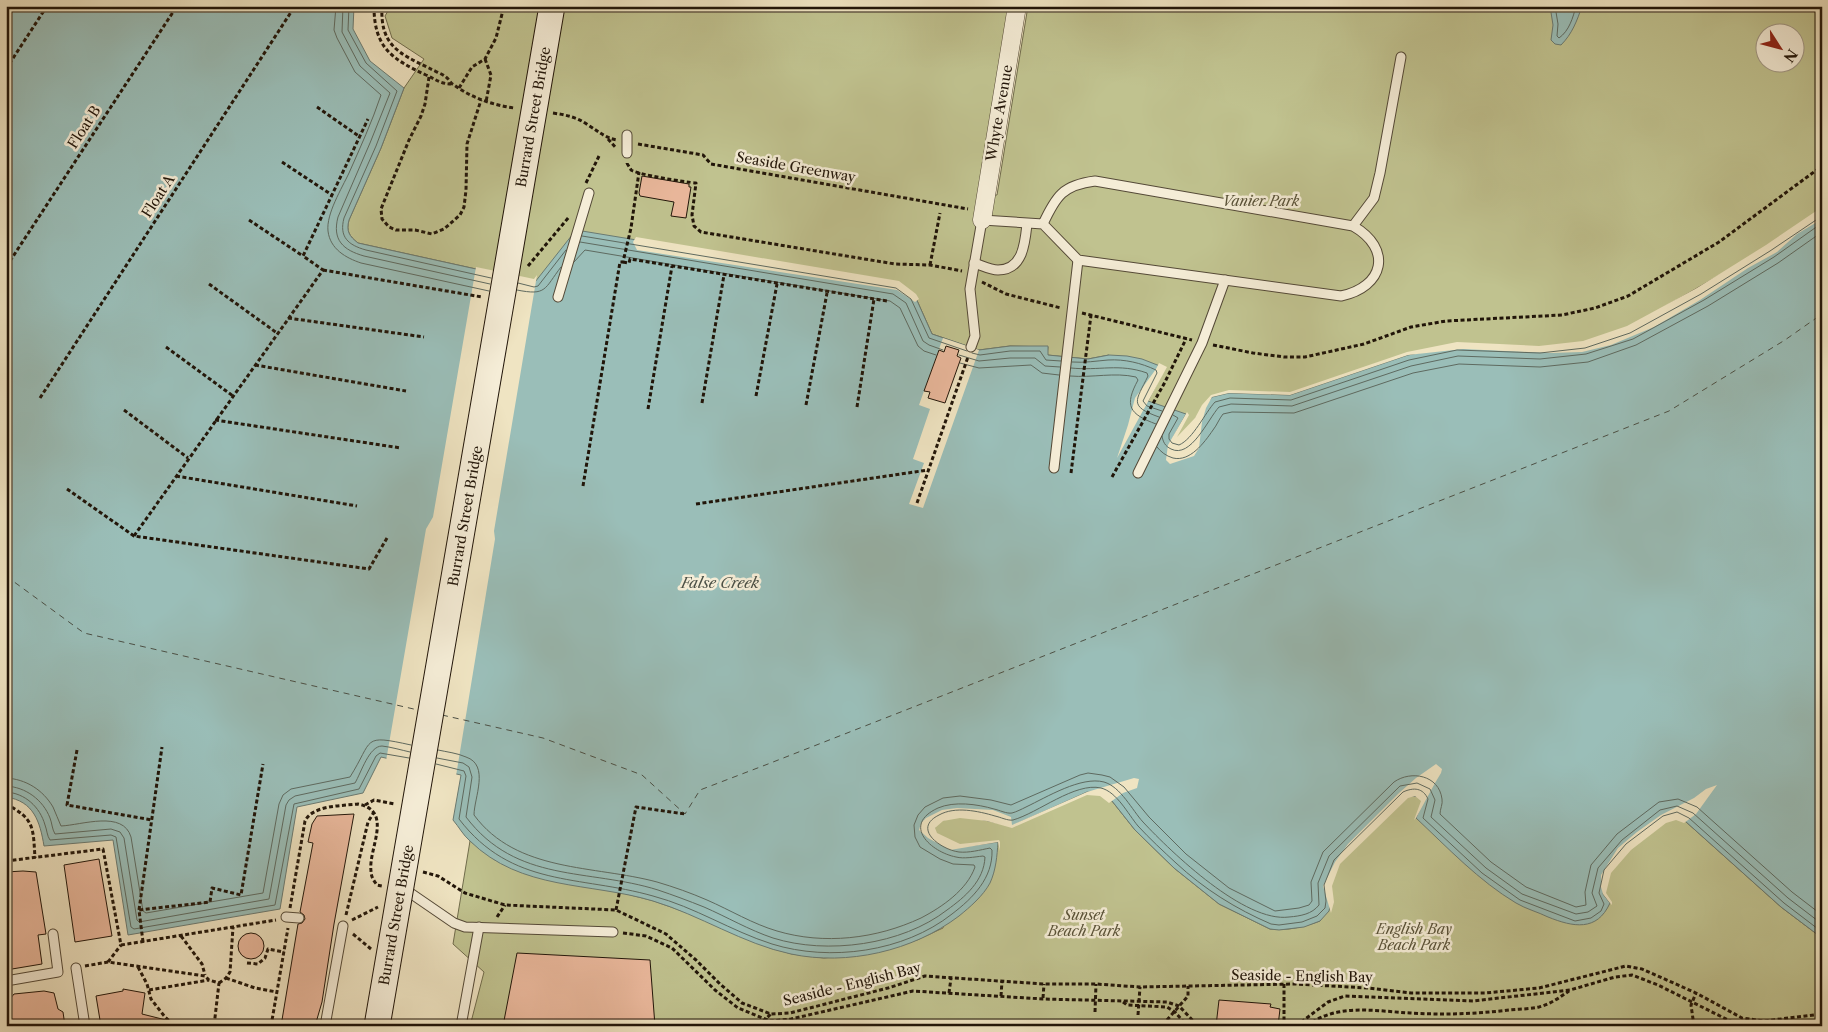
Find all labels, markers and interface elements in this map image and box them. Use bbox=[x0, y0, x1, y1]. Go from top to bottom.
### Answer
north arrow bbox=[1756, 22, 1806, 72]
street label: Burrard Street Bridge bbox=[512, 45, 554, 189]
text: N bbox=[1780, 45, 1801, 66]
street label: Whyte Avenue bbox=[981, 63, 1016, 164]
street label: Float B bbox=[63, 102, 105, 152]
street label: Seaside Greenway bbox=[735, 148, 857, 186]
street label: Float A bbox=[137, 171, 179, 221]
park label: Vanier Park bbox=[1223, 192, 1300, 210]
street label: Burrard Street Bridge bbox=[444, 444, 486, 588]
water label: False Creek bbox=[680, 573, 759, 592]
street label: Burrard Street Bridge bbox=[375, 843, 417, 987]
park label: Sunset Beach Park bbox=[1047, 906, 1121, 940]
park label: English Bay Beach Park bbox=[1375, 920, 1452, 954]
street label: Seaside - English Bay bbox=[781, 958, 923, 1010]
street label: Seaside - English Bay bbox=[1231, 966, 1373, 986]

